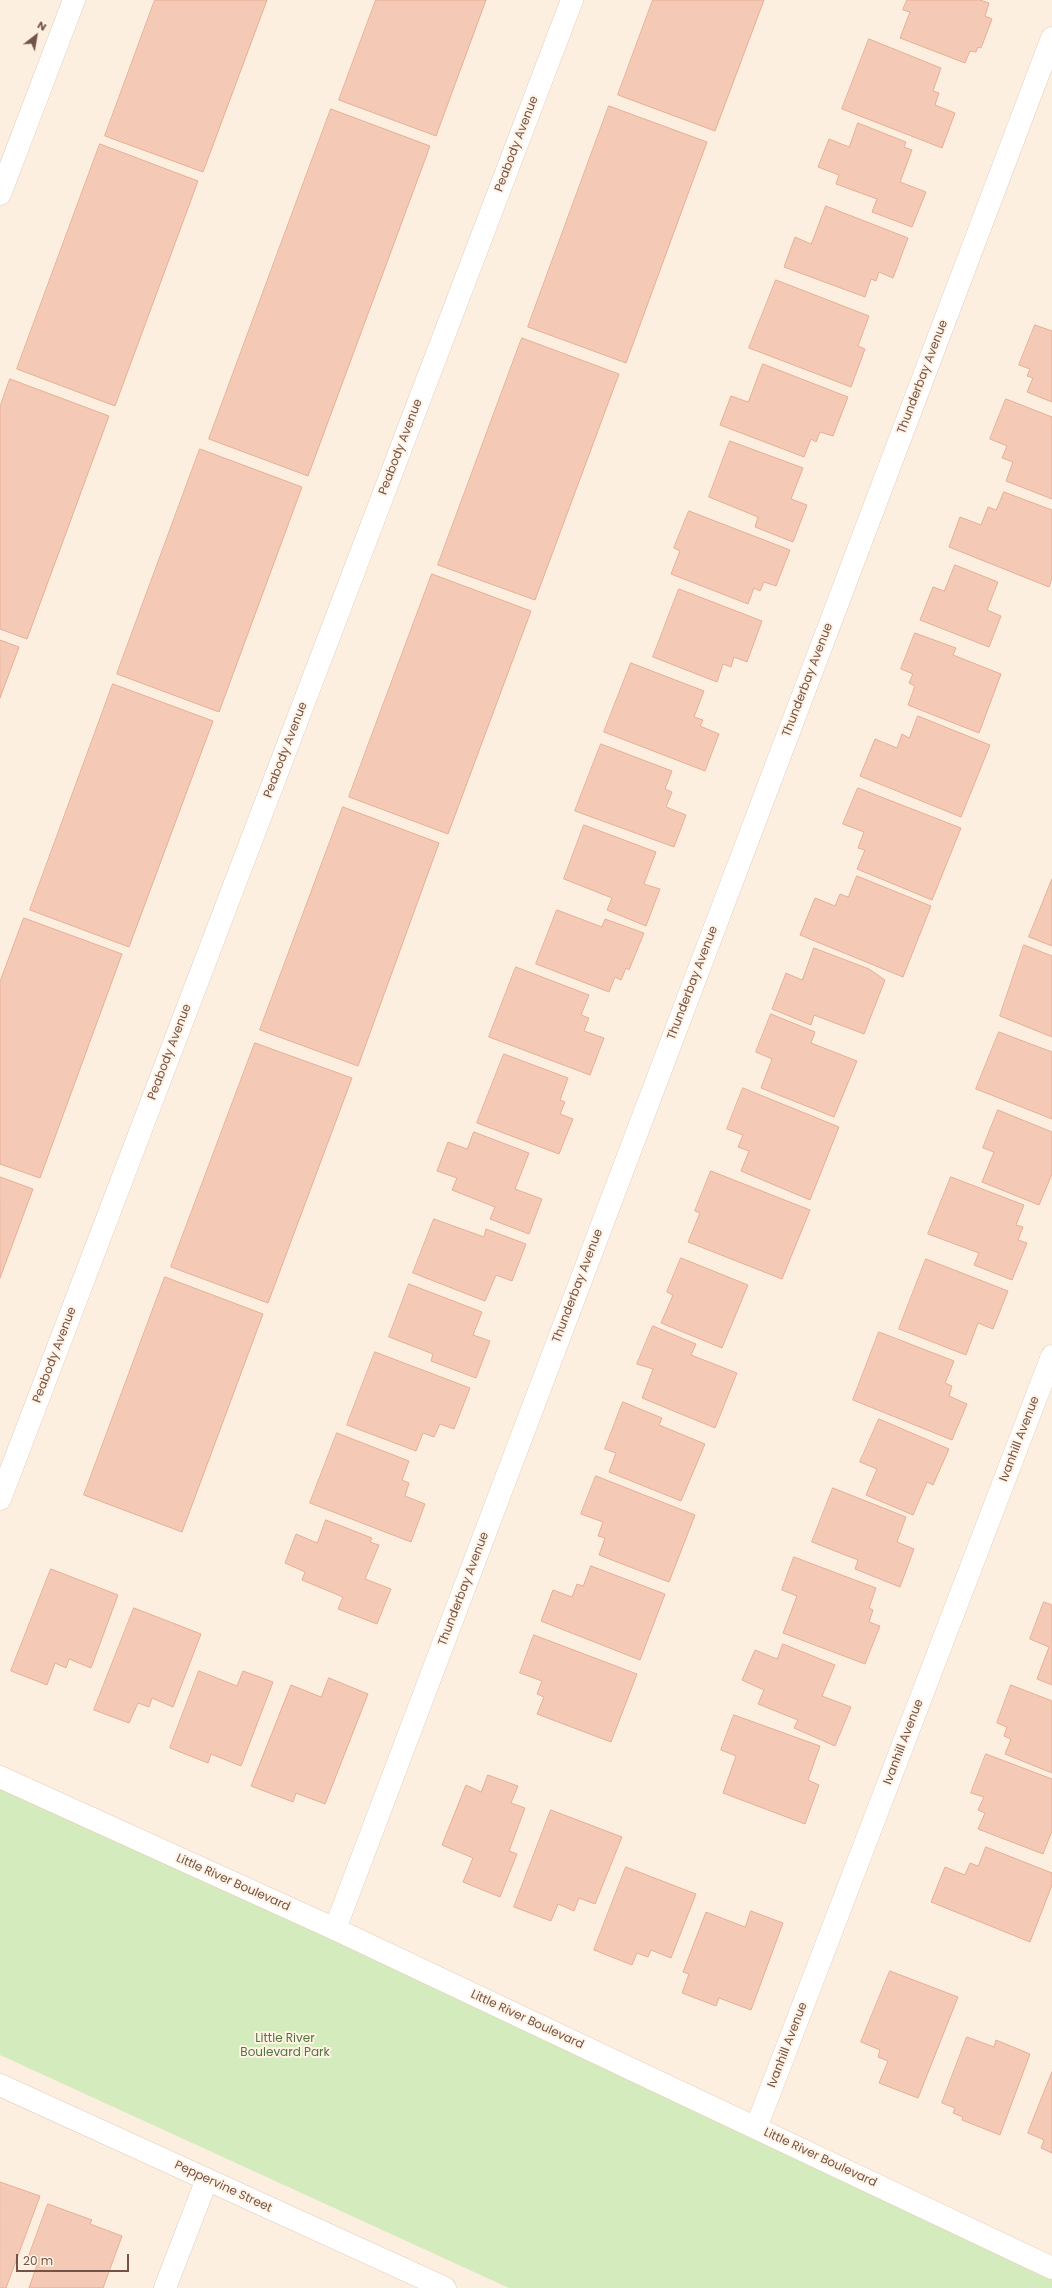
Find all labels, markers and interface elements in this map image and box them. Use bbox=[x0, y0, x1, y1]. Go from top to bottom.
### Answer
north arrow bbox=[16, 16, 56, 56]
text: N bbox=[35, 17, 50, 35]
street label: Peabody Avenue bbox=[492, 94, 542, 194]
street label: Thunderbay Avenue bbox=[895, 318, 951, 436]
street label: Peabody Avenue bbox=[376, 397, 426, 497]
street label: Thunderbay Avenue bbox=[780, 621, 836, 739]
street label: Peabody Avenue bbox=[261, 700, 311, 800]
street label: Thunderbay Avenue bbox=[665, 924, 721, 1042]
street label: Peabody Avenue bbox=[145, 1002, 195, 1102]
street label: Thunderbay Avenue bbox=[550, 1227, 606, 1345]
street label: Peabody Avenue bbox=[30, 1305, 80, 1405]
street label: Ivanhill Avenue bbox=[997, 1394, 1043, 1484]
street label: Thunderbay Avenue bbox=[436, 1530, 492, 1648]
street label: Ivanhill Avenue bbox=[881, 1697, 927, 1787]
street label: Little River Boulevard bbox=[174, 1851, 292, 1915]
street label: Little River Boulevard bbox=[468, 1987, 586, 2053]
street label: Ivanhill Avenue bbox=[765, 2000, 811, 2090]
park label: Little River Boulevard Park bbox=[240, 2032, 330, 2060]
street label: Little River Boulevard bbox=[761, 2125, 879, 2191]
street label: Peppervine Street bbox=[172, 2158, 274, 2216]
scale bar bbox=[18, 2246, 131, 2272]
text: 20 m bbox=[23, 2252, 53, 2269]

